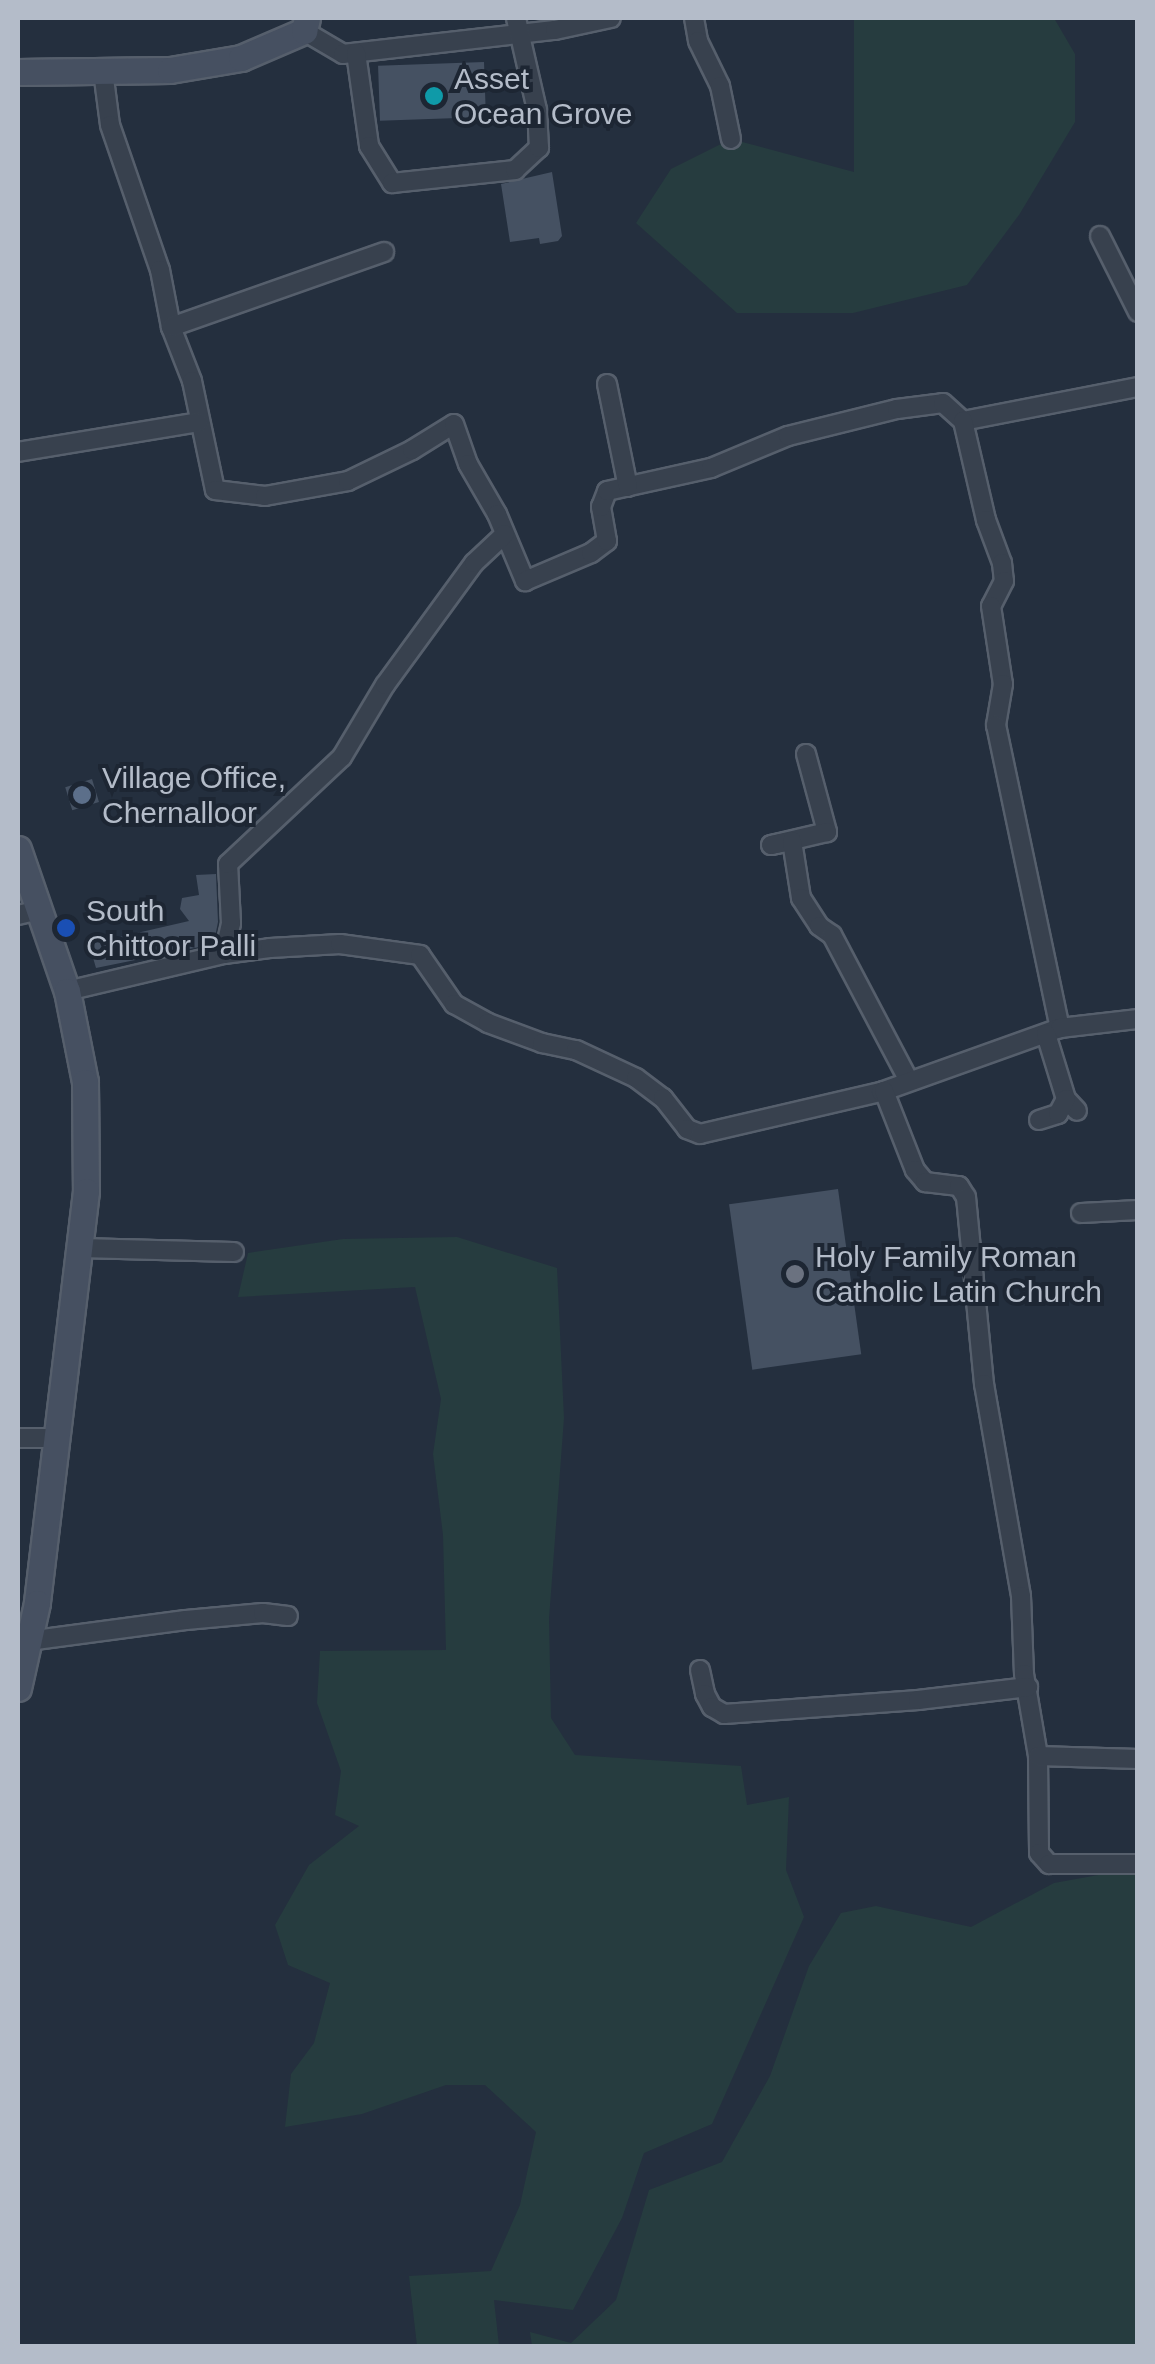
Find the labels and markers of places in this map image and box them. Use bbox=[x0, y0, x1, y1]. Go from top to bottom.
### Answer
place label: Asset Ocean Grove bbox=[454, 61, 632, 132]
marker: Asset Ocean Grove bbox=[423, 85, 445, 107]
place label: Village Office, Chernalloor bbox=[102, 760, 286, 830]
marker: Village Office, Chernalloor bbox=[71, 784, 93, 806]
place label: South Chittoor Palli bbox=[86, 893, 256, 964]
marker: South Chittoor Palli bbox=[55, 917, 77, 939]
place label: Holy Family Roman Catholic Latin Church bbox=[815, 1239, 1102, 1310]
marker: Holy Family Roman Catholic Latin Church bbox=[784, 1263, 806, 1285]

